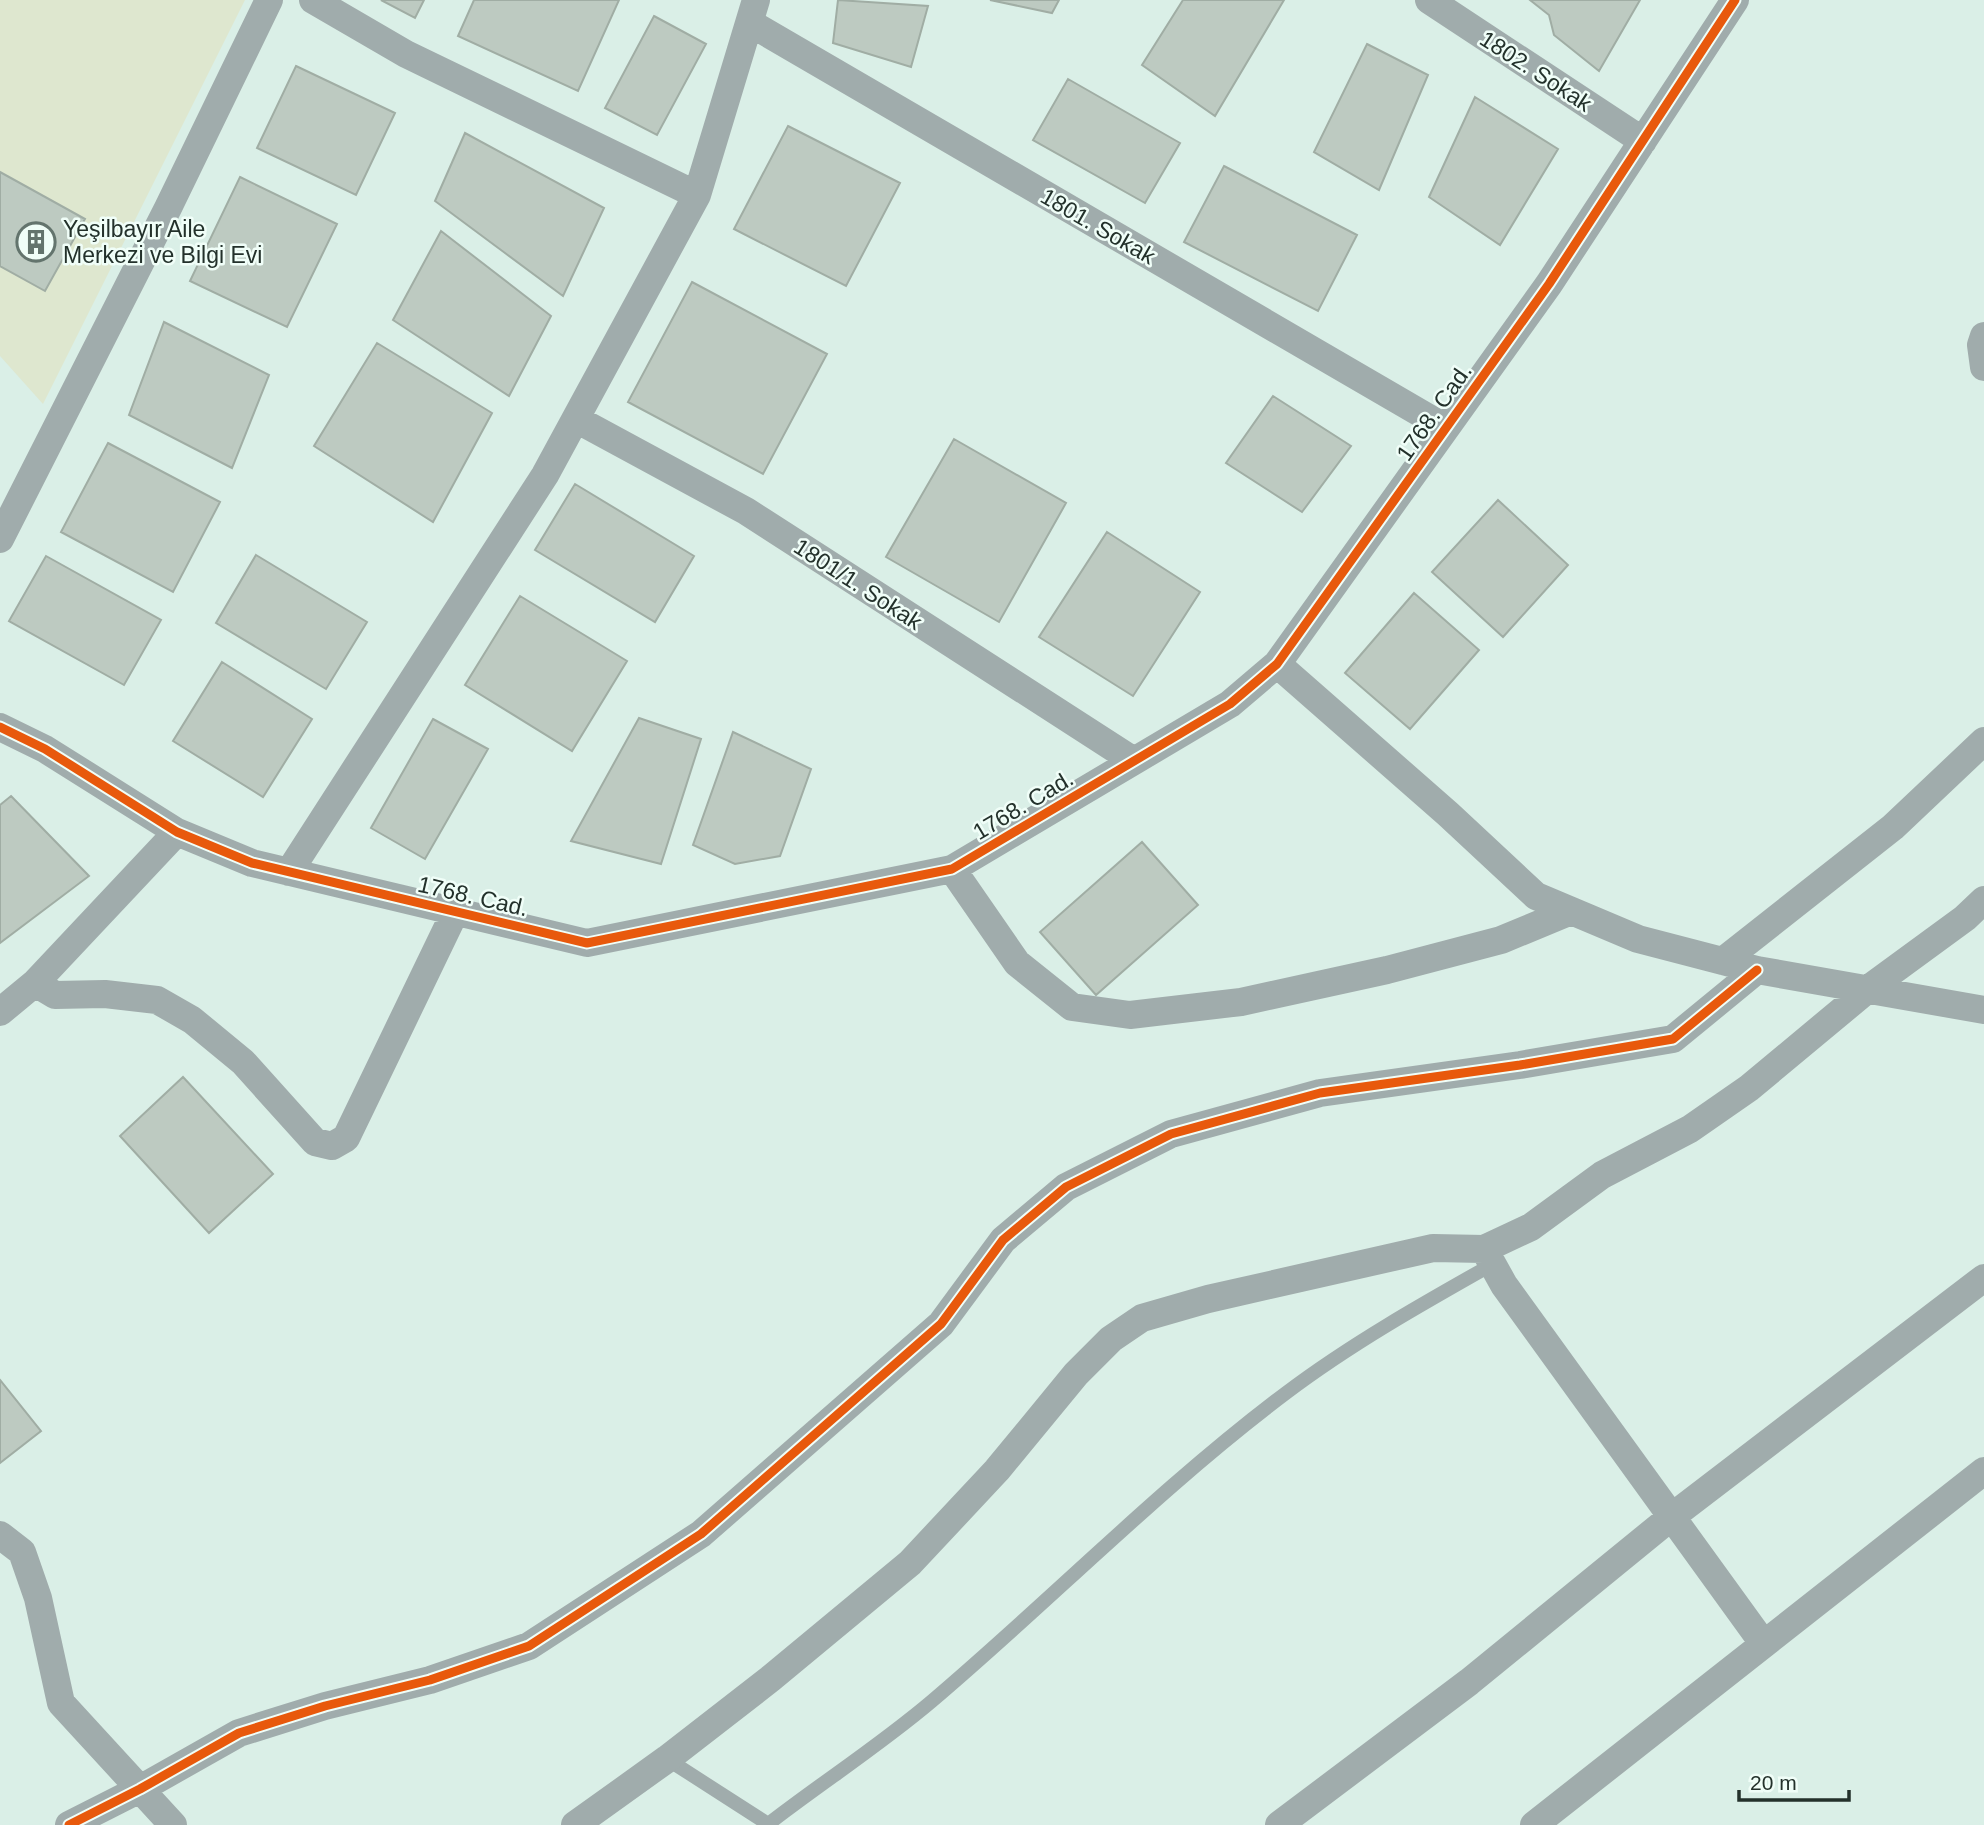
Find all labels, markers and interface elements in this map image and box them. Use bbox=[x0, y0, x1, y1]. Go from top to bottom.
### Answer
street label: 1802. Sokak bbox=[1475, 25, 1597, 117]
street label: 1801. Sokak bbox=[1036, 183, 1160, 269]
place label: Yeşilbayır Aile Merkezi ve Bilgi Evi bbox=[63, 216, 262, 268]
building icon: Yeşilbayır Aile Merkezi ve Bilgi Evi bbox=[15, 221, 57, 263]
street label: 1768. Cad. bbox=[1391, 358, 1477, 466]
street label: 1801/1. Sokak bbox=[789, 533, 927, 635]
street label: 1768. Cad. bbox=[968, 765, 1078, 845]
street label: 1768. Cad. bbox=[415, 871, 531, 921]
scale bar bbox=[1739, 1758, 1849, 1802]
text: 20 m bbox=[1750, 1771, 1797, 1794]

